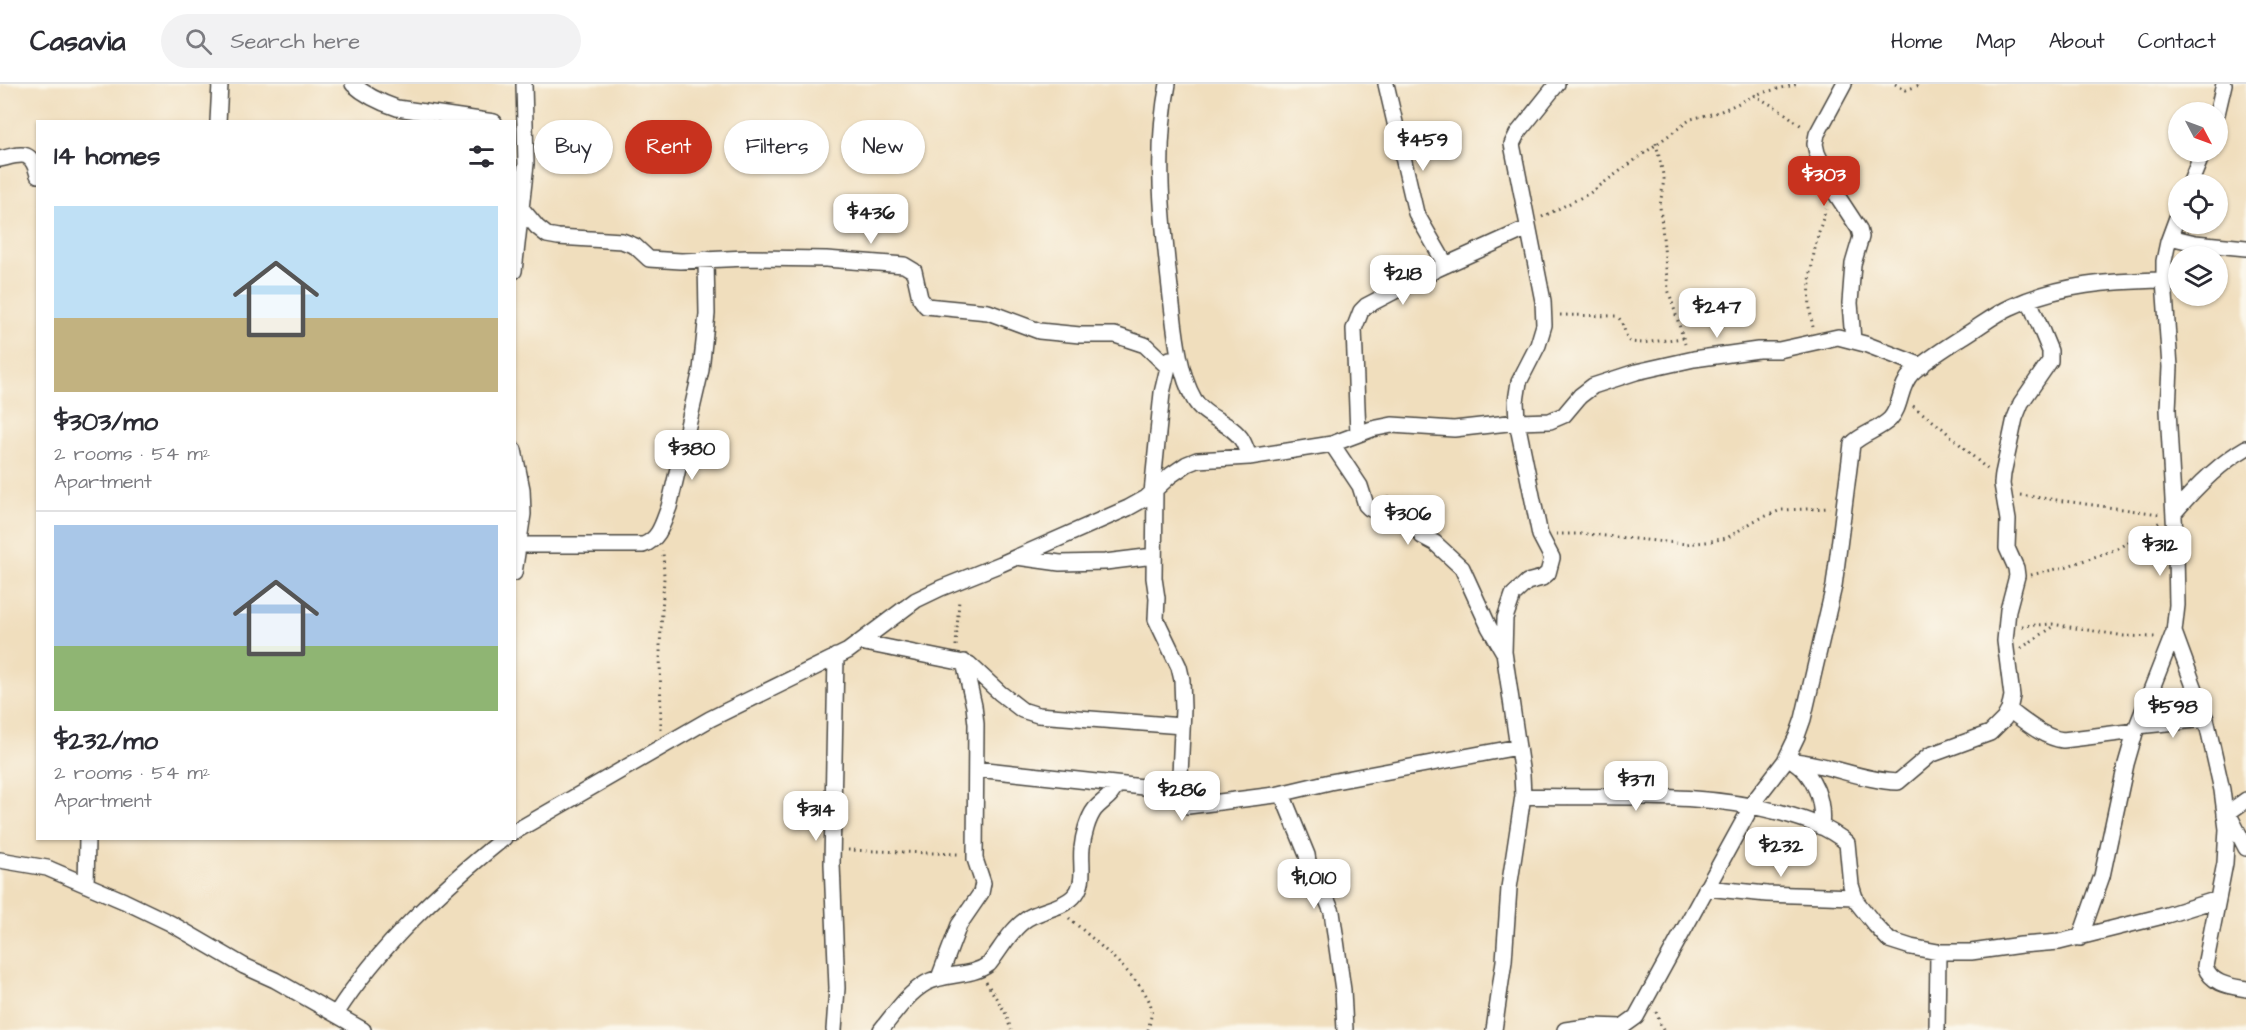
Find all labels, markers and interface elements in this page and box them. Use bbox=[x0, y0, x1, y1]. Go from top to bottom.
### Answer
search box bbox=[161, 14, 581, 68]
text: Casavia bbox=[30, 22, 125, 61]
icon: search bbox=[182, 25, 215, 58]
text: Search here bbox=[230, 26, 360, 57]
text: Home bbox=[1891, 27, 1943, 56]
text: Map bbox=[1976, 27, 2016, 56]
text: About bbox=[2049, 27, 2105, 56]
text: Contact bbox=[2138, 27, 2216, 56]
north arrow bbox=[2168, 102, 2228, 162]
map controls bbox=[2168, 102, 2228, 306]
chip: Buy bbox=[534, 120, 613, 174]
chip: Rent bbox=[625, 120, 712, 174]
chip: Filters bbox=[724, 120, 829, 174]
chip: New bbox=[841, 120, 925, 174]
pin: $459 bbox=[1387, 121, 1459, 172]
text: $459 bbox=[1398, 126, 1448, 154]
text: 14 homes bbox=[54, 138, 160, 174]
icon: filters bbox=[465, 140, 498, 173]
pin: $303 bbox=[1788, 156, 1860, 207]
text: $303 bbox=[1802, 161, 1846, 189]
button: locate bbox=[2168, 174, 2228, 234]
pin: $436 bbox=[835, 194, 907, 245]
text: $436 bbox=[847, 199, 895, 227]
icon: home bbox=[222, 245, 330, 353]
button: layers bbox=[2168, 246, 2228, 306]
pin: $218 bbox=[1367, 255, 1439, 306]
text: $218 bbox=[1384, 260, 1422, 288]
pin: $247 bbox=[1681, 288, 1753, 339]
text: $247 bbox=[1693, 293, 1741, 321]
text: $303/mo bbox=[54, 404, 158, 440]
pin: $380 bbox=[656, 430, 728, 481]
text: $380 bbox=[669, 435, 715, 463]
text: 2 rooms · 54 m² bbox=[54, 440, 210, 468]
text: Apartment bbox=[54, 468, 152, 496]
pin: $306 bbox=[1372, 495, 1444, 546]
text: $306 bbox=[1385, 500, 1431, 528]
pin: $312 bbox=[2124, 526, 2196, 577]
text: $312 bbox=[2142, 531, 2178, 559]
icon: home bbox=[222, 564, 330, 672]
pin: $598 bbox=[2137, 688, 2209, 739]
text: $598 bbox=[2148, 693, 2198, 721]
text: $232/mo bbox=[54, 723, 158, 759]
text: 2 rooms · 54 m² bbox=[54, 759, 210, 787]
pin: $371 bbox=[1600, 761, 1672, 812]
text: $371 bbox=[1618, 766, 1654, 794]
pin: $286 bbox=[1146, 771, 1218, 822]
text: $286 bbox=[1158, 776, 1206, 804]
text: Apartment bbox=[54, 787, 152, 815]
pin: $314 bbox=[780, 791, 852, 842]
text: $314 bbox=[797, 796, 835, 824]
pin: $232 bbox=[1745, 827, 1817, 878]
text: $232 bbox=[1759, 832, 1803, 860]
pin: $1,010 bbox=[1265, 859, 1363, 910]
text: $1,010 bbox=[1291, 864, 1337, 892]

